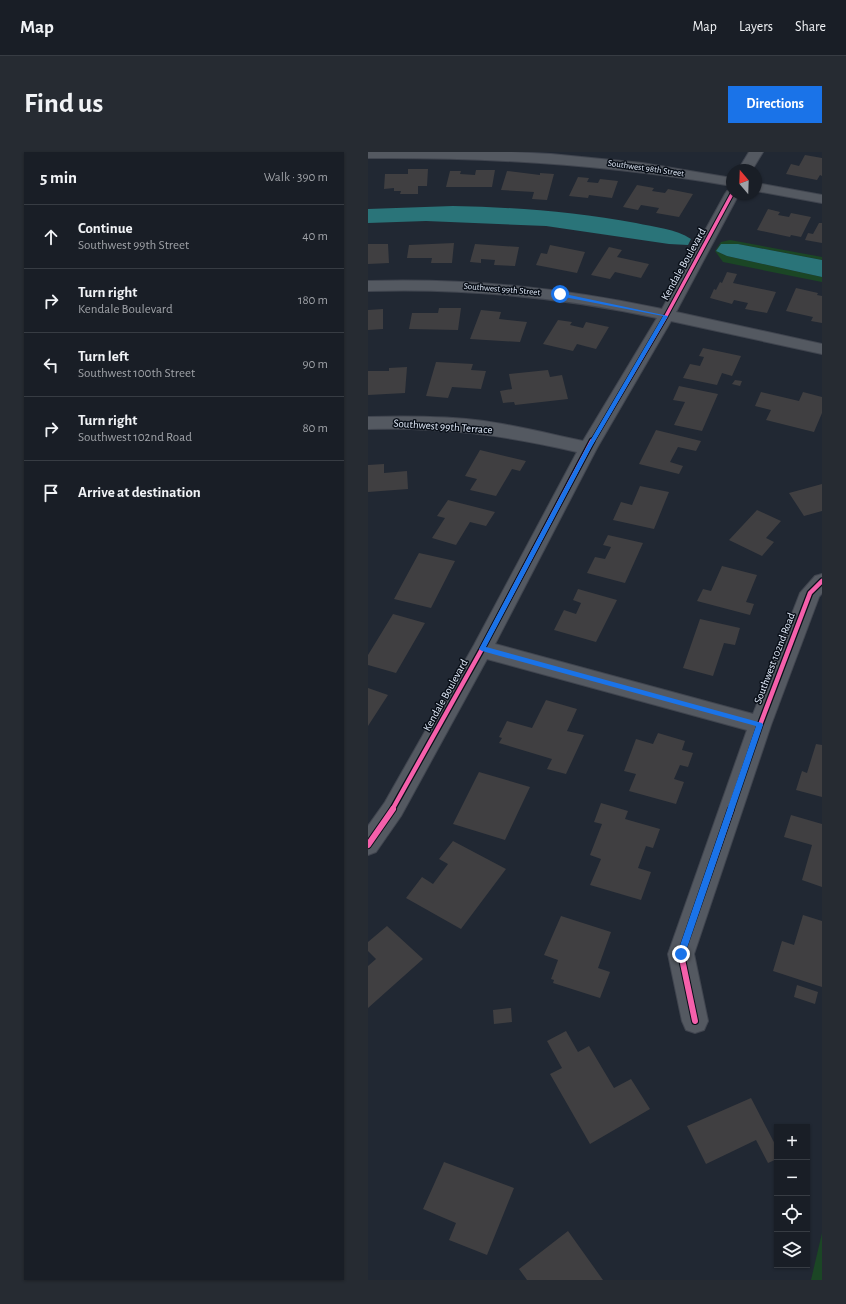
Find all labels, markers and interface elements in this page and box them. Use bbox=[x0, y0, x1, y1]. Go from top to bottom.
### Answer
text: Map bbox=[20, 18, 54, 37]
text: Map bbox=[692, 20, 717, 34]
text: Layers bbox=[739, 20, 773, 34]
text: Share bbox=[795, 20, 826, 34]
button: Directions bbox=[728, 86, 822, 123]
text: Find us bbox=[24, 90, 103, 118]
street label: Southwest 98th Street bbox=[607, 159, 685, 178]
north arrow bbox=[726, 164, 762, 200]
text: 5 min bbox=[40, 169, 77, 186]
text: Walk · 390 m bbox=[264, 171, 328, 184]
text: Continue bbox=[78, 221, 133, 236]
icon: ahead bbox=[40, 226, 62, 248]
street label: Kendale Boulevard bbox=[659, 226, 708, 302]
text: 40 m bbox=[302, 230, 328, 243]
text: Southwest 99th Street bbox=[78, 239, 189, 252]
street label: Southwest 99th Street bbox=[463, 282, 541, 297]
text: Turn right bbox=[78, 285, 137, 300]
route start bbox=[551, 285, 569, 303]
icon: right bbox=[40, 290, 62, 312]
text: 180 m bbox=[298, 294, 328, 307]
text: Kendale Boulevard bbox=[78, 303, 173, 316]
text: Turn left bbox=[78, 349, 129, 364]
icon: left bbox=[40, 354, 62, 376]
text: 90 m bbox=[302, 358, 328, 371]
text: Southwest 100th Street bbox=[78, 367, 195, 380]
text: Turn right bbox=[78, 413, 137, 428]
icon: right bbox=[40, 418, 62, 440]
street label: Southwest 99th Terrace bbox=[393, 418, 493, 435]
text: 80 m bbox=[302, 422, 328, 435]
text: Southwest 102nd Road bbox=[78, 431, 192, 444]
icon: arrive bbox=[40, 482, 62, 504]
text: Arrive at destination bbox=[78, 485, 201, 500]
street label: Southwest 102nd Road bbox=[752, 611, 797, 705]
street label: Kendale Boulevard bbox=[421, 657, 470, 733]
route end bbox=[672, 945, 690, 963]
map controls bbox=[774, 1124, 810, 1268]
button: + bbox=[774, 1124, 810, 1160]
button: − bbox=[774, 1160, 810, 1196]
button: locate bbox=[774, 1196, 810, 1232]
button: layers bbox=[774, 1232, 810, 1268]

